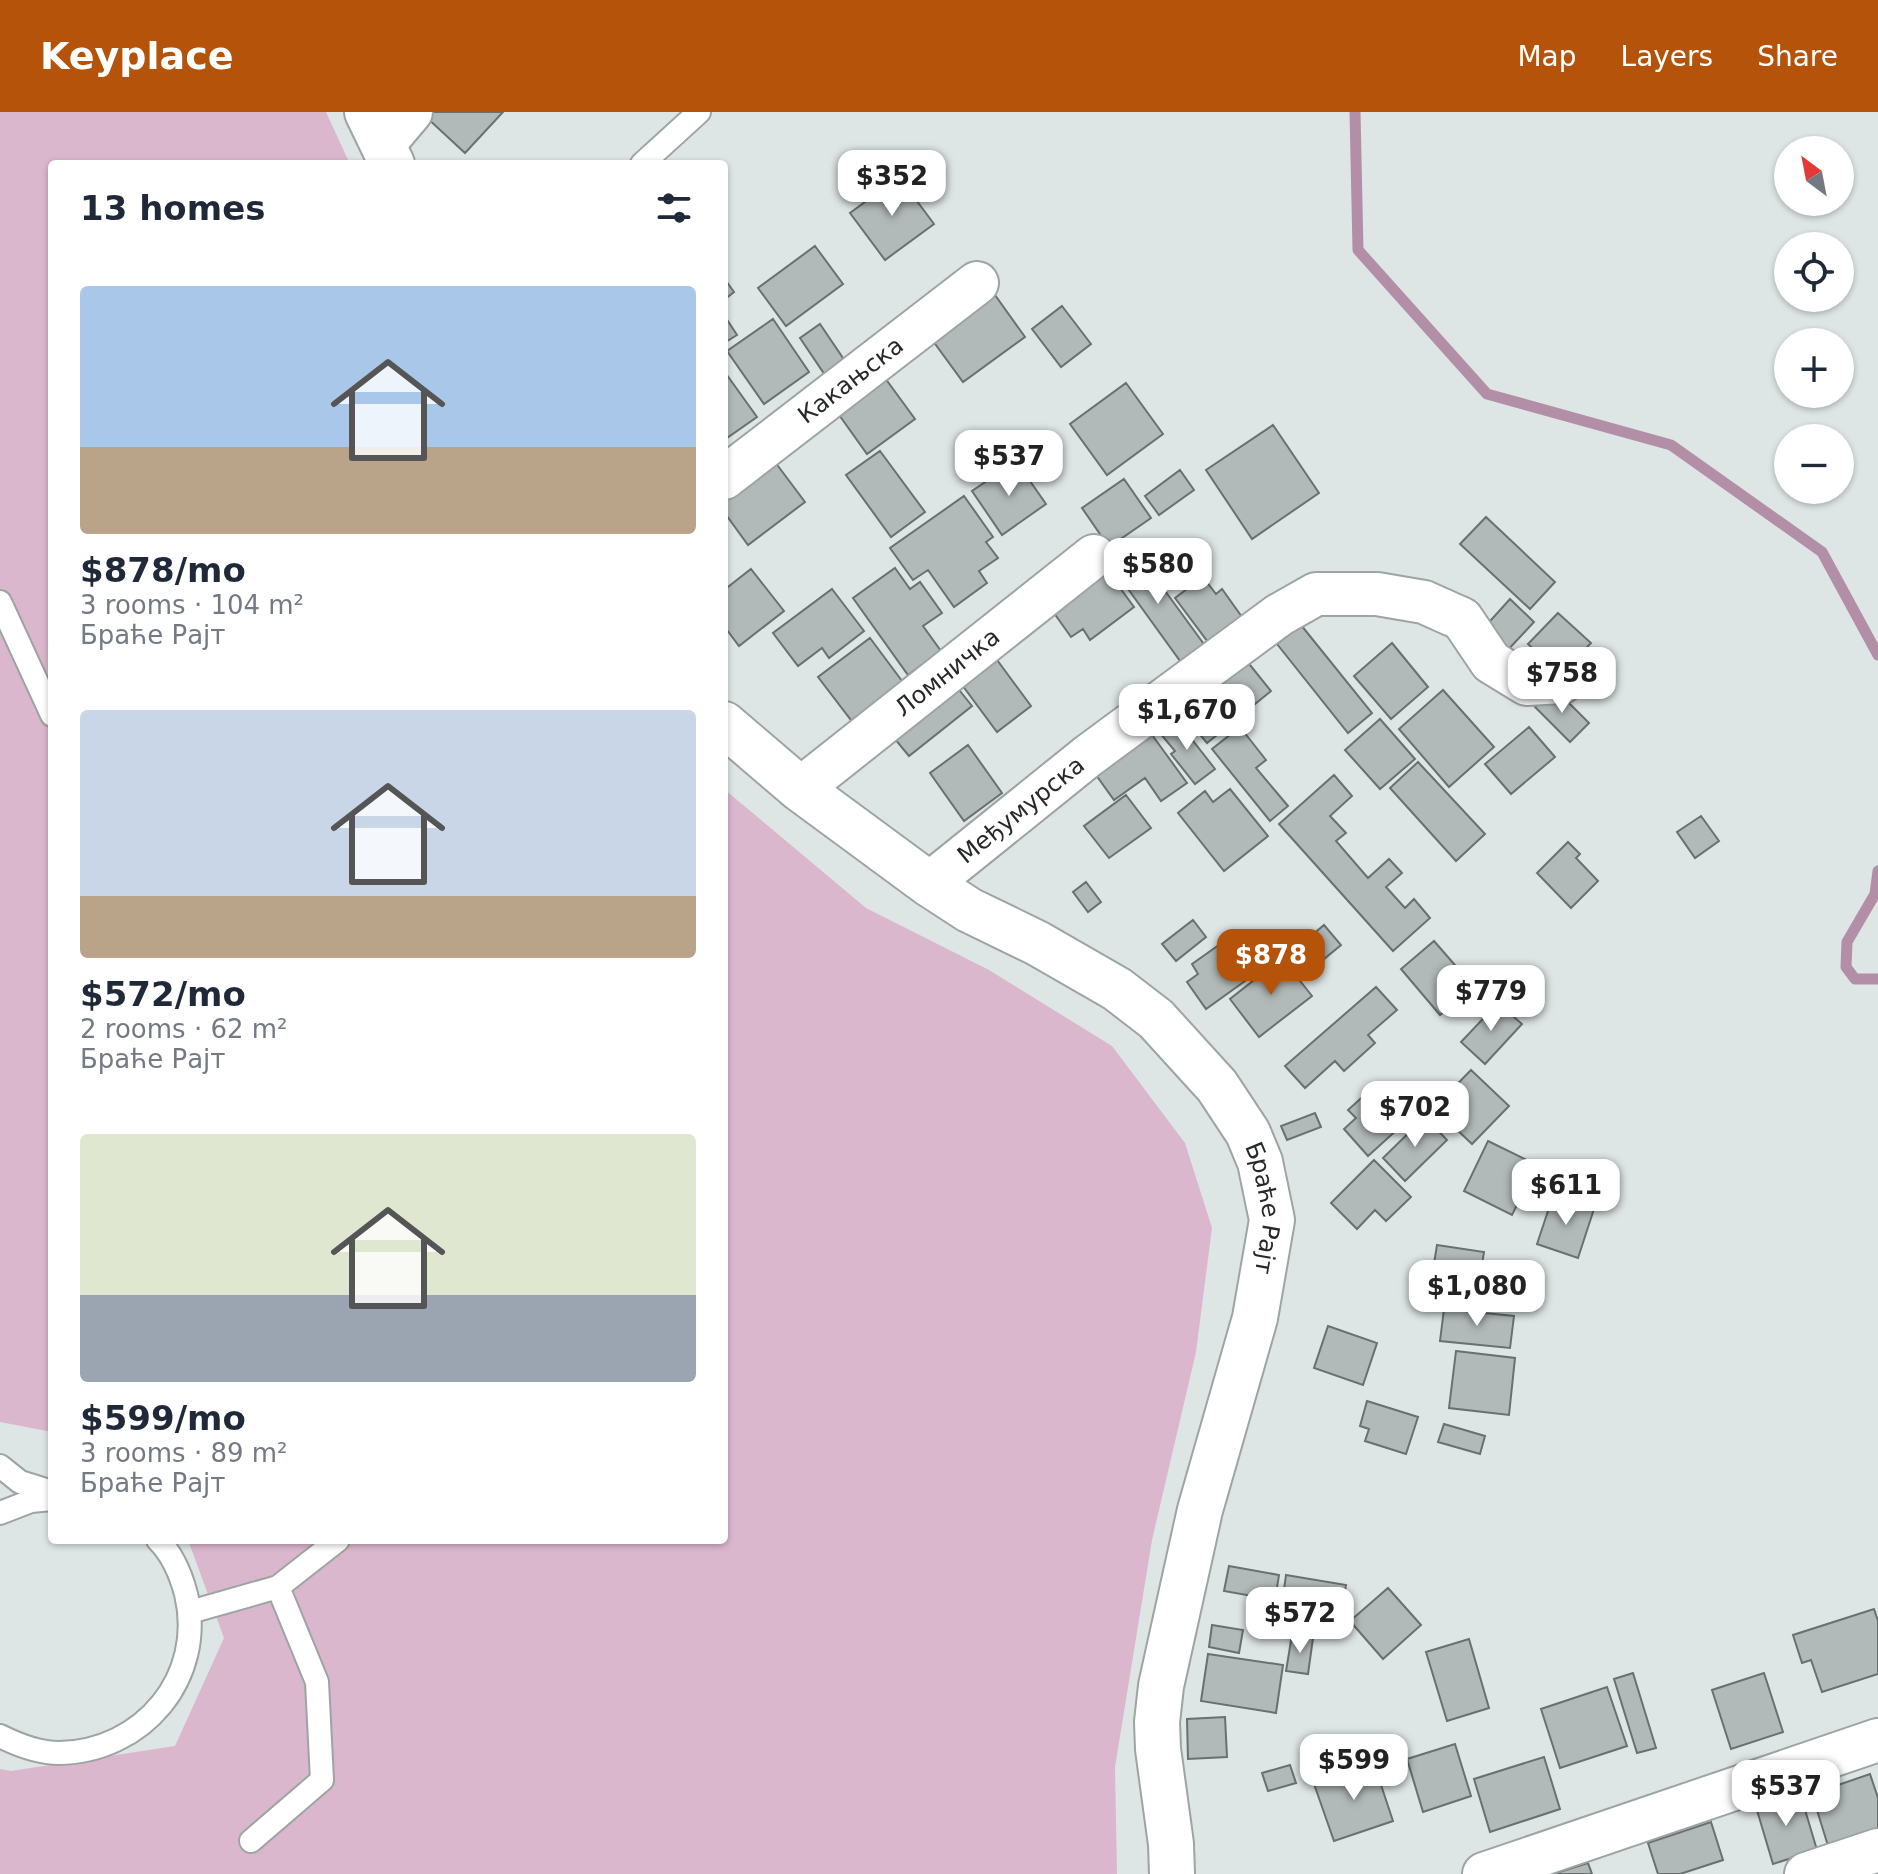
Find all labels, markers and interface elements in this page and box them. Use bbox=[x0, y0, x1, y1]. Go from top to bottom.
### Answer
text: Keyplace bbox=[40, 34, 234, 78]
text: Map bbox=[1517, 40, 1577, 73]
text: Layers bbox=[1621, 40, 1713, 73]
text: Share bbox=[1757, 40, 1838, 73]
north arrow bbox=[1774, 136, 1854, 216]
map controls bbox=[1774, 136, 1854, 504]
pin: $352 bbox=[845, 150, 939, 218]
text: $352 bbox=[856, 161, 928, 191]
icon: filters bbox=[652, 186, 696, 230]
text: 13 homes bbox=[80, 188, 265, 228]
button: locate bbox=[1774, 232, 1854, 312]
button: + bbox=[1774, 328, 1854, 408]
street label: Какањска bbox=[793, 331, 909, 430]
icon: home bbox=[316, 338, 460, 482]
button: − bbox=[1774, 424, 1854, 504]
pin: $537 bbox=[962, 430, 1056, 498]
text: $537 bbox=[973, 441, 1045, 471]
pin: $580 bbox=[1111, 538, 1205, 606]
text: $580 bbox=[1122, 549, 1194, 579]
text: $878/mo bbox=[80, 550, 246, 590]
text: 3 rooms · 104 m² bbox=[80, 590, 304, 620]
text: Браће Рајт bbox=[80, 620, 225, 650]
street label: Ломничка bbox=[889, 622, 1005, 722]
pin: $758 bbox=[1515, 647, 1609, 715]
text: $758 bbox=[1526, 658, 1598, 688]
pin: $1,670 bbox=[1122, 684, 1252, 752]
text: $1,670 bbox=[1137, 695, 1237, 725]
street label: Међумурска bbox=[952, 751, 1090, 869]
icon: home bbox=[316, 762, 460, 906]
pin: $878 bbox=[1224, 929, 1318, 997]
text: $878 bbox=[1235, 940, 1307, 970]
pin: $779 bbox=[1444, 965, 1538, 1033]
text: $572/mo bbox=[80, 974, 246, 1014]
text: $779 bbox=[1455, 976, 1527, 1006]
text: 2 rooms · 62 m² bbox=[80, 1014, 288, 1044]
text: Браће Рајт bbox=[80, 1044, 225, 1074]
pin: $702 bbox=[1368, 1081, 1462, 1149]
text: $702 bbox=[1379, 1092, 1451, 1122]
street label: Браће Рајт bbox=[1239, 1138, 1286, 1276]
pin: $611 bbox=[1519, 1159, 1613, 1227]
text: $611 bbox=[1530, 1170, 1602, 1200]
icon: home bbox=[316, 1186, 460, 1330]
pin: $1,080 bbox=[1412, 1260, 1542, 1328]
text: $1,080 bbox=[1427, 1271, 1527, 1301]
text: $599/mo bbox=[80, 1398, 246, 1438]
text: 3 rooms · 89 m² bbox=[80, 1438, 288, 1468]
text: Браће Рајт bbox=[80, 1468, 225, 1498]
pin: $572 bbox=[1253, 1587, 1347, 1655]
text: $572 bbox=[1264, 1598, 1336, 1628]
pin: $599 bbox=[1307, 1734, 1401, 1802]
text: $599 bbox=[1318, 1745, 1390, 1775]
pin: $537 bbox=[1739, 1760, 1833, 1828]
text: $537 bbox=[1750, 1771, 1822, 1801]

